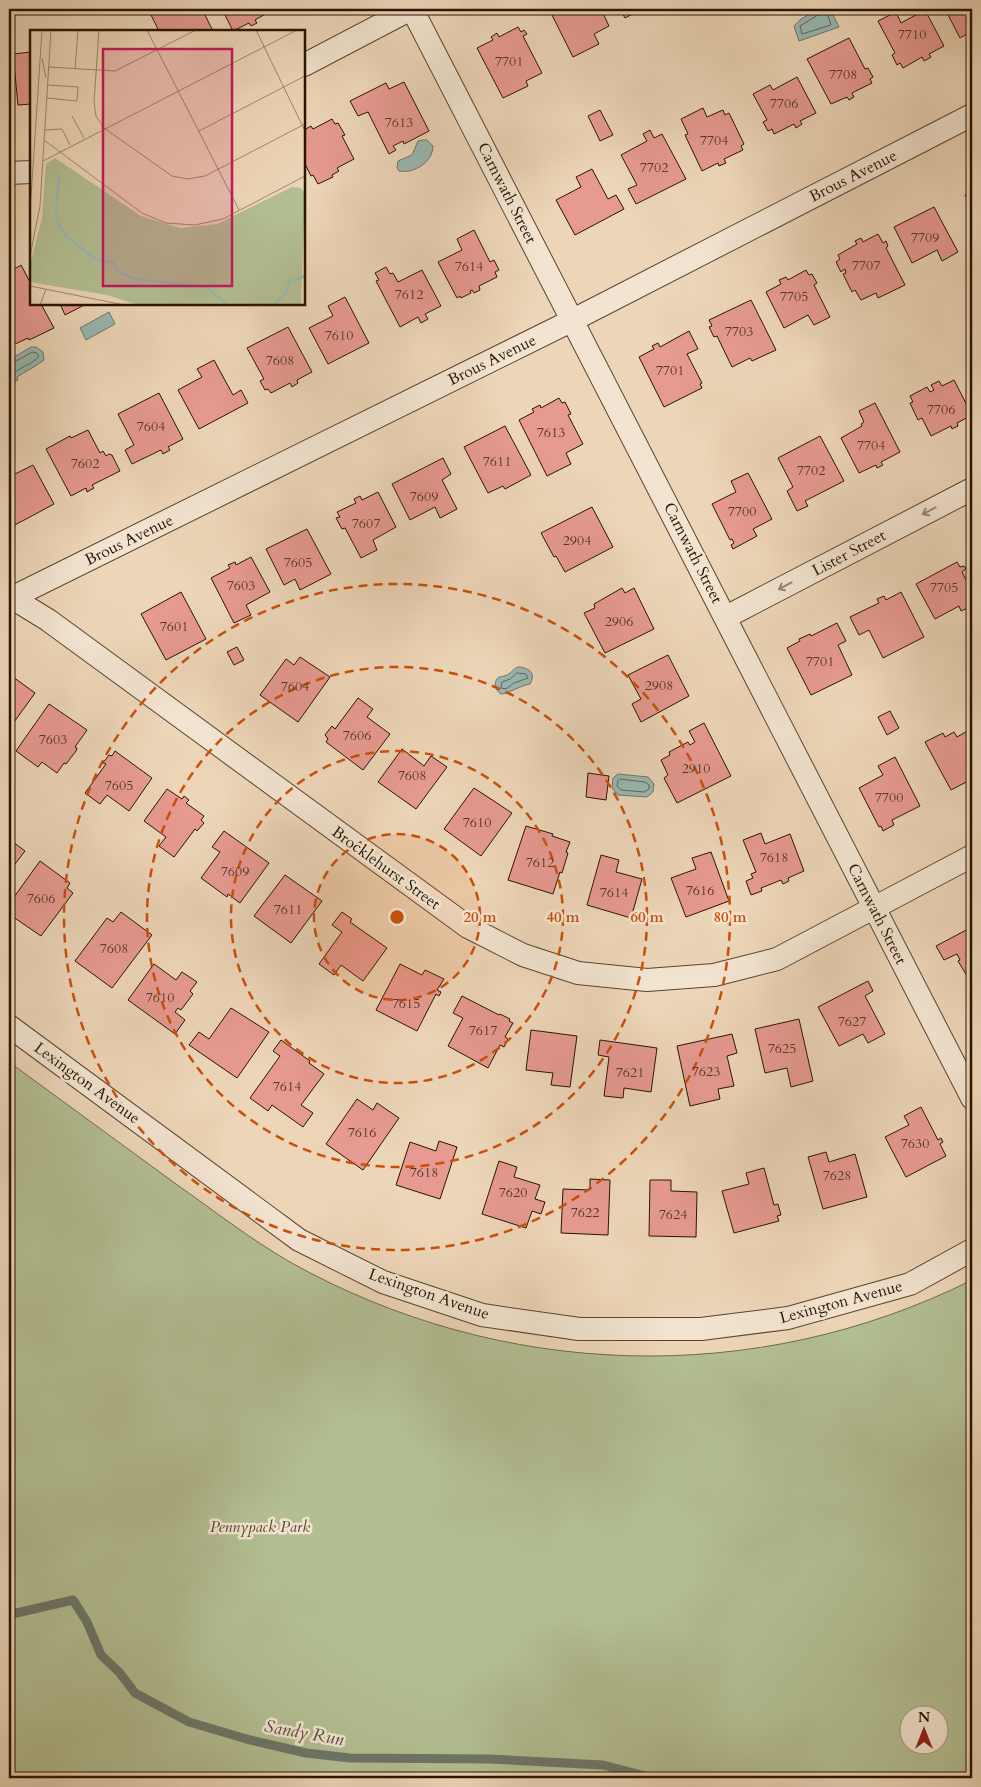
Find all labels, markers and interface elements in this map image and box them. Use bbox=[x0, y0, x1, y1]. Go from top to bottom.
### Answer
house number: 7710 bbox=[898, 25, 926, 44]
inset map bbox=[30, 30, 305, 305]
house number: 7701 bbox=[495, 52, 523, 71]
house number: 7708 bbox=[829, 65, 857, 84]
house number: 7706 bbox=[770, 94, 798, 113]
house number: 7613 bbox=[385, 113, 413, 132]
house number: 7704 bbox=[700, 131, 728, 150]
street label: Carnwath Street bbox=[472, 139, 542, 247]
street label: Brous Avenue bbox=[805, 144, 901, 208]
house number: 7702 bbox=[640, 158, 668, 177]
house number: 7709 bbox=[911, 228, 939, 247]
house number: 7707 bbox=[852, 256, 880, 275]
house number: 7614 bbox=[455, 257, 483, 276]
house number: 7612 bbox=[395, 285, 423, 304]
house number: 7705 bbox=[780, 287, 808, 306]
house number: 7703 bbox=[725, 322, 753, 341]
house number: 7610 bbox=[325, 326, 353, 345]
street label: Brous Avenue bbox=[444, 329, 540, 391]
house number: 7608 bbox=[266, 351, 294, 370]
house number: 7701 bbox=[656, 361, 684, 380]
house number: 7706 bbox=[927, 400, 955, 419]
house number: 7604 bbox=[137, 417, 165, 436]
house number: 7613 bbox=[537, 423, 565, 442]
house number: 7704 bbox=[857, 436, 885, 455]
house number: 7611 bbox=[483, 452, 511, 471]
house number: 7602 bbox=[71, 454, 99, 473]
house number: 7702 bbox=[797, 461, 825, 480]
house number: 7609 bbox=[410, 487, 438, 506]
street label: Carnwath Street bbox=[658, 499, 728, 607]
house number: 7700 bbox=[728, 502, 756, 521]
one-way arrow bbox=[922, 507, 937, 516]
street label: Brous Avenue bbox=[81, 509, 177, 571]
house number: 7607 bbox=[352, 514, 380, 533]
street label: Lister Street bbox=[808, 524, 890, 582]
house number: 2904 bbox=[563, 531, 591, 550]
house number: 7605 bbox=[284, 553, 312, 572]
house number: 7603 bbox=[227, 576, 255, 595]
house number: 7705 bbox=[930, 578, 958, 597]
one-way arrow bbox=[778, 582, 793, 591]
house number: 2906 bbox=[605, 612, 633, 631]
house number: 7601 bbox=[160, 617, 188, 636]
house number: 7701 bbox=[806, 652, 834, 671]
house number: 2908 bbox=[645, 676, 673, 695]
house number: 7604 bbox=[281, 677, 309, 696]
house number: 7606 bbox=[343, 726, 371, 745]
house number: 7603 bbox=[39, 730, 67, 749]
house number: 2910 bbox=[682, 759, 710, 778]
house number: 7608 bbox=[398, 766, 426, 785]
house number: 7605 bbox=[105, 776, 133, 795]
house number: 7700 bbox=[875, 788, 903, 807]
house number: 7610 bbox=[463, 813, 491, 832]
street label: Brocklehurst Street bbox=[327, 821, 445, 915]
house number: 7618 bbox=[760, 848, 788, 867]
house number: 7612 bbox=[526, 853, 554, 872]
street label: Carnwath Street bbox=[842, 860, 912, 968]
house number: 7609 bbox=[221, 862, 249, 881]
house number: 7616 bbox=[686, 881, 714, 900]
house number: 7614 bbox=[600, 883, 628, 902]
house number: 7606 bbox=[27, 889, 55, 908]
house number: 7611 bbox=[274, 900, 302, 919]
text: 20 m bbox=[463, 907, 497, 927]
text: 40 m bbox=[546, 907, 580, 927]
text: 60 m bbox=[630, 907, 664, 927]
text: 80 m bbox=[713, 907, 747, 927]
centre of rings bbox=[388, 908, 406, 926]
house number: 7608 bbox=[100, 939, 128, 958]
house number: 7610 bbox=[146, 988, 174, 1007]
house number: 7615 bbox=[392, 994, 420, 1013]
house number: 7627 bbox=[838, 1012, 866, 1031]
house number: 7617 bbox=[469, 1021, 497, 1040]
street label: Lexington Avenue bbox=[29, 1037, 145, 1129]
house number: 7625 bbox=[768, 1039, 796, 1058]
house number: 7623 bbox=[692, 1062, 720, 1081]
house number: 7621 bbox=[616, 1063, 644, 1082]
house number: 7614 bbox=[273, 1077, 301, 1096]
house number: 7616 bbox=[348, 1123, 376, 1142]
house number: 7630 bbox=[901, 1134, 929, 1153]
house number: 7618 bbox=[410, 1163, 438, 1182]
house number: 7628 bbox=[823, 1166, 851, 1185]
house number: 7620 bbox=[499, 1183, 527, 1202]
house number: 7622 bbox=[571, 1203, 599, 1222]
house number: 7624 bbox=[659, 1205, 687, 1224]
street label: Lexington Avenue bbox=[366, 1263, 492, 1325]
street label: Lexington Avenue bbox=[777, 1275, 905, 1329]
park label: Pennypack Park bbox=[210, 1516, 310, 1538]
north arrow bbox=[898, 1704, 948, 1754]
text: N bbox=[918, 1708, 930, 1727]
water label: Sandy Run bbox=[262, 1714, 346, 1752]

